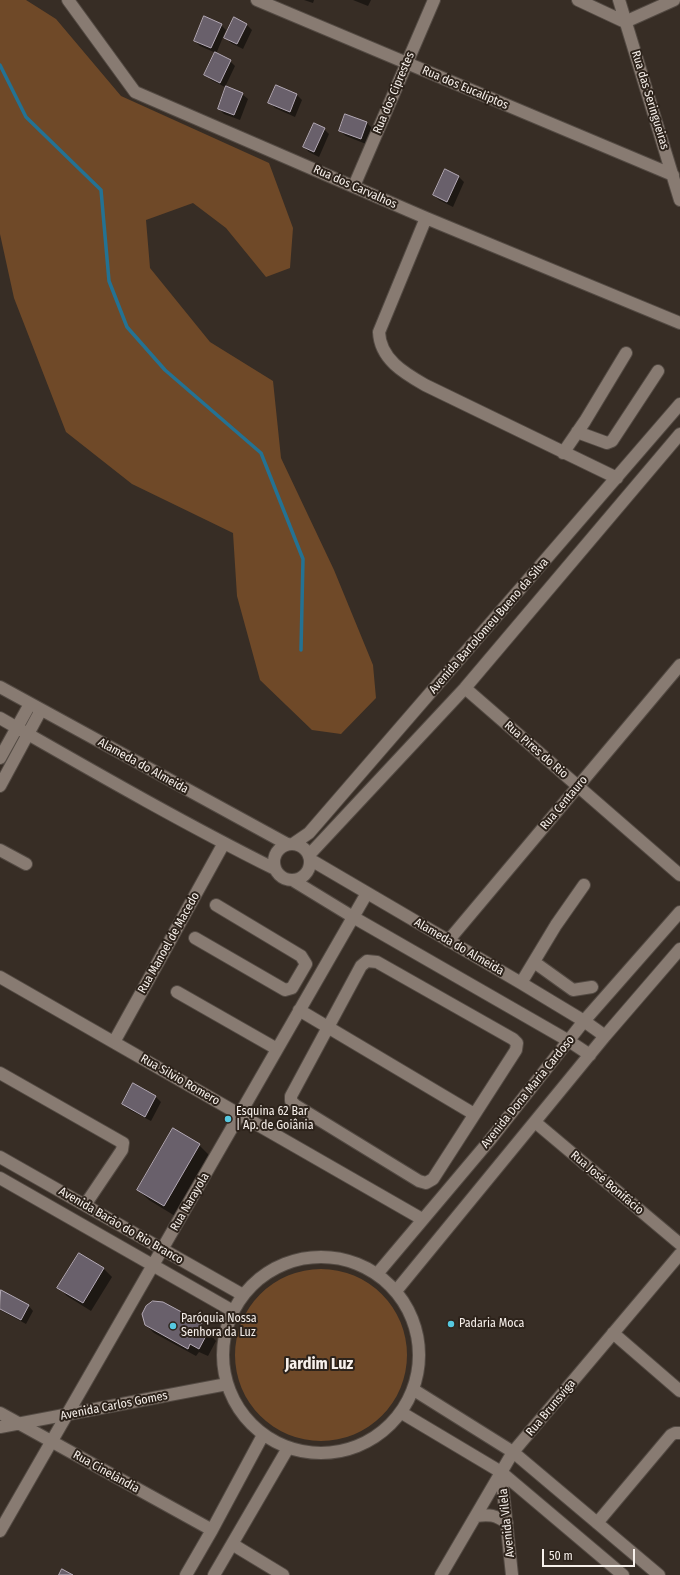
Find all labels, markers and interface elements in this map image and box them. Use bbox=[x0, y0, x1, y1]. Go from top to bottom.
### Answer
street label: Rua das Seringueiras bbox=[628, 49, 672, 151]
street label: Rua dos Ciprestes bbox=[370, 50, 418, 136]
street label: Rua dos Eucaliptos bbox=[420, 63, 510, 113]
street label: Rua dos Carvalhos bbox=[311, 162, 399, 212]
street label: Avenida Bartolomeu Bueno da Silva bbox=[426, 555, 552, 697]
street label: Rua Pires do Rio bbox=[501, 718, 571, 782]
street label: Alameda do Almeida bbox=[95, 735, 191, 797]
street label: Rua Centauro bbox=[537, 773, 591, 833]
street label: Rua Manoel de Macedo bbox=[135, 890, 203, 996]
street label: Alameda do Almeida bbox=[412, 915, 506, 979]
street label: Avenida Dona Maria Cardoso bbox=[478, 1033, 578, 1151]
street label: Rua Silvio Romero bbox=[138, 1052, 222, 1108]
place label: Esquina 62 Bar | Ap. de Goiânia bbox=[236, 1105, 314, 1133]
marker: Esquina 62 Bar | Ap. de Goiânia bbox=[223, 1114, 233, 1124]
street label: Rua José Bonifácio bbox=[568, 1148, 646, 1218]
street label: Rua Narayola bbox=[168, 1170, 212, 1234]
street label: Avenida Barão do Rio Branco bbox=[56, 1184, 186, 1268]
place label: Paróquia Nossa Senhora da Luz bbox=[181, 1312, 257, 1340]
place label: Padaria Moca bbox=[459, 1317, 524, 1331]
marker: Padaria Moca bbox=[446, 1319, 456, 1329]
marker: Paróquia Nossa Senhora da Luz bbox=[168, 1321, 178, 1331]
district label: Jardim Luz bbox=[285, 1355, 353, 1375]
street label: Rua Brunsviga bbox=[523, 1377, 579, 1439]
street label: Avenida Carlos Gomes bbox=[59, 1389, 169, 1423]
street label: Rua Cinelândia bbox=[70, 1448, 142, 1496]
street label: Avenida Vilela bbox=[496, 1488, 518, 1558]
scale bar bbox=[544, 1541, 637, 1567]
text: 50 m bbox=[549, 1549, 573, 1563]

